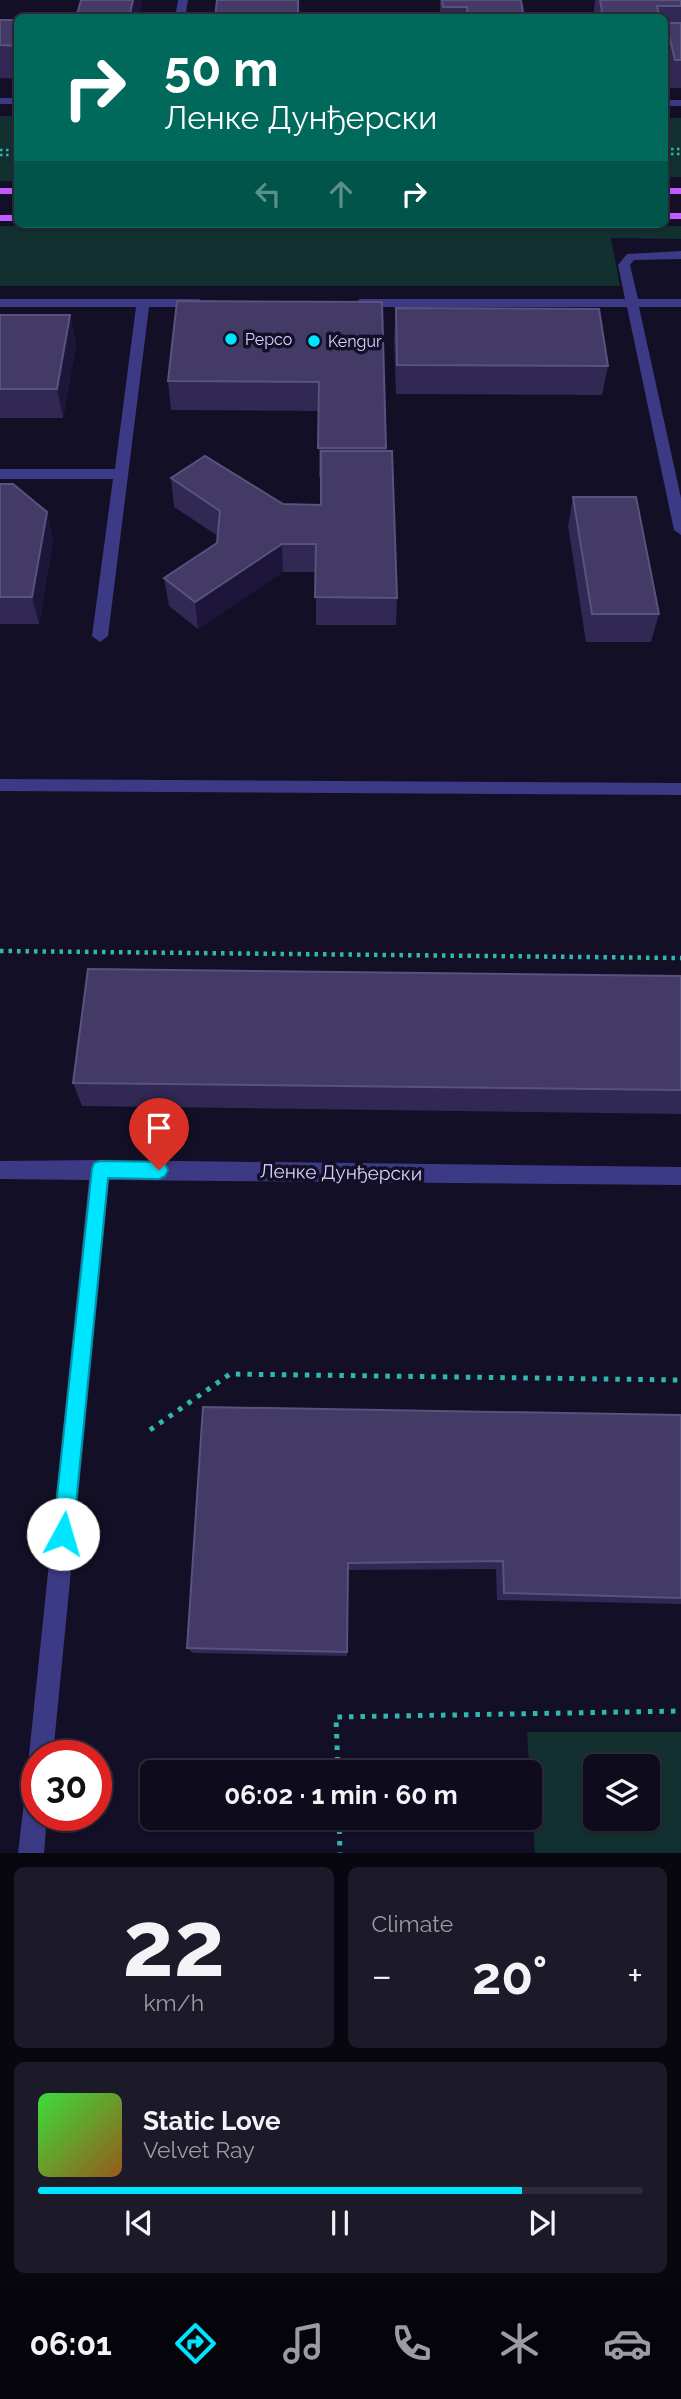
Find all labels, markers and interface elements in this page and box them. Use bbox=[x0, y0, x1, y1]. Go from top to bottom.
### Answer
text: 50 m bbox=[164, 40, 279, 97]
icon: right bbox=[49, 42, 140, 133]
text: Ленке Дунђерски bbox=[164, 99, 437, 136]
icon: left bbox=[249, 175, 287, 213]
icon: ahead bbox=[322, 175, 360, 213]
icon: right bbox=[395, 175, 433, 213]
place label: Pepco bbox=[245, 330, 292, 349]
marker: Pepco bbox=[223, 331, 239, 347]
place label: Kengur bbox=[328, 332, 382, 351]
marker: Kengur bbox=[306, 333, 322, 349]
pin bbox=[129, 1098, 189, 1170]
icon: arrive bbox=[140, 1109, 178, 1147]
street label: Ленке Дунђерски bbox=[260, 1160, 422, 1184]
position arrow bbox=[26, 1497, 100, 1571]
speed limit sign: 30 bbox=[21, 1740, 112, 1831]
map controls bbox=[583, 1754, 660, 1831]
button: layers bbox=[583, 1754, 660, 1831]
text: 06:02 · 1 min · 60 m bbox=[224, 1780, 458, 1810]
text: 22 bbox=[122, 1890, 225, 1997]
text: Climate bbox=[372, 1910, 453, 1937]
text: 20° bbox=[472, 1945, 547, 2006]
text: − bbox=[372, 1953, 392, 1998]
text: + bbox=[627, 1953, 643, 1998]
text: km/h bbox=[143, 1989, 204, 2016]
text: Static Love bbox=[143, 2106, 281, 2136]
text: Velvet Ray bbox=[143, 2136, 255, 2163]
icon: previous bbox=[120, 2204, 158, 2242]
icon: pause bbox=[321, 2204, 359, 2242]
icon: next bbox=[523, 2204, 561, 2242]
icon: directions bbox=[171, 2319, 220, 2368]
icon: music bbox=[279, 2319, 328, 2368]
icon: phone bbox=[387, 2319, 436, 2368]
icon: climate bbox=[495, 2319, 544, 2368]
icon: car bbox=[603, 2319, 652, 2368]
text: 06:01 bbox=[29, 2325, 112, 2362]

